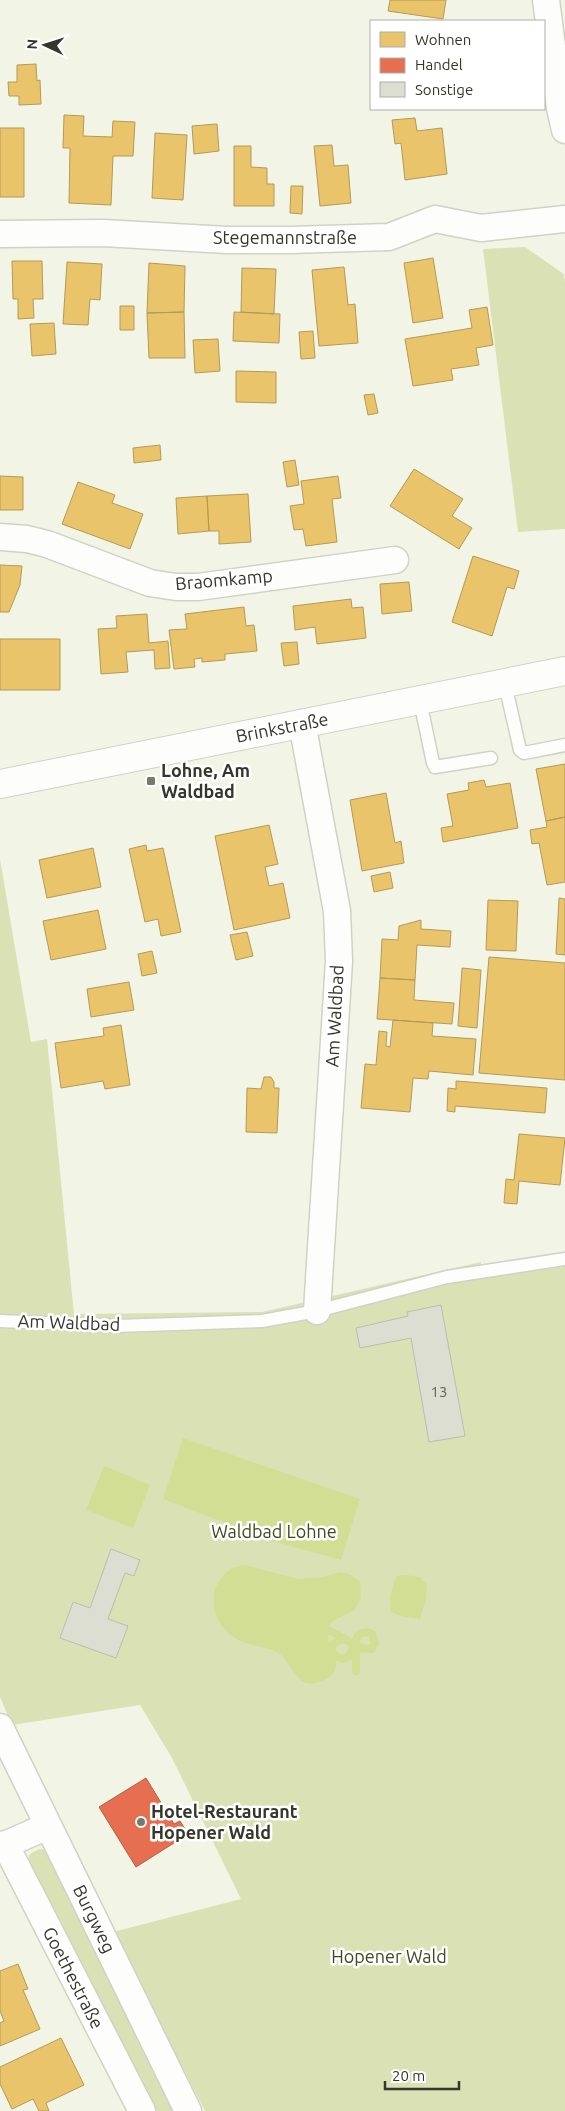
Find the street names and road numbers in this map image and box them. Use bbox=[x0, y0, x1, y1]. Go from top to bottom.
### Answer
street label: Stegemannstraße bbox=[213, 227, 357, 247]
street label: Braomkamp bbox=[174, 565, 274, 593]
street label: Brinkstraße bbox=[234, 708, 330, 746]
street label: Am Waldbad bbox=[321, 964, 347, 1068]
street label: Am Waldbad bbox=[17, 1310, 121, 1334]
street label: Burgweg bbox=[70, 1881, 120, 1956]
street label: Goethestraße bbox=[40, 1923, 108, 2032]

